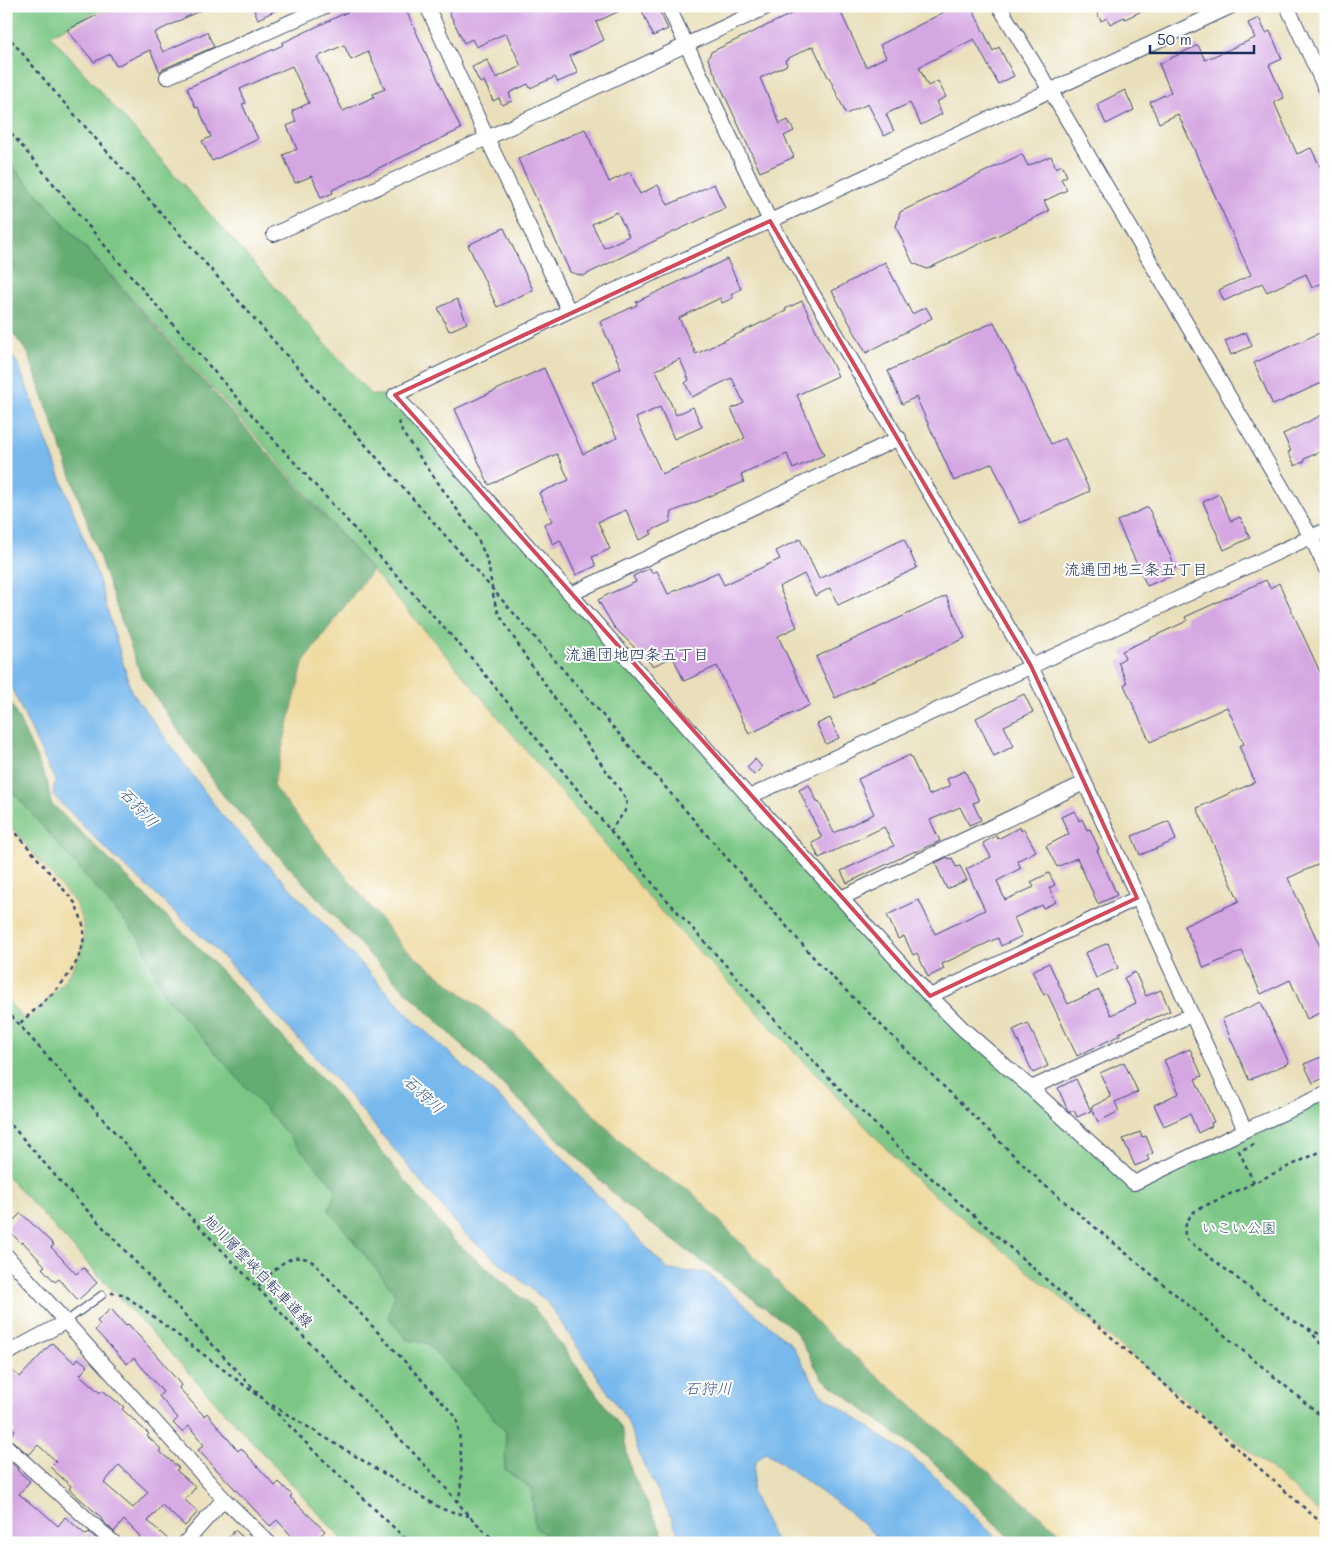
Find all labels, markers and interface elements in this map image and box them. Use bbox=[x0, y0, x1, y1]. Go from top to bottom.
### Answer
scale bar bbox=[1150, 22, 1253, 54]
text: 50 m bbox=[1157, 29, 1192, 49]
district label: 流通団地三条五丁目 bbox=[1064, 558, 1208, 579]
district label: 流通団地四条五丁目 bbox=[565, 643, 709, 664]
water label: 石狩川 bbox=[115, 782, 163, 831]
water label: 石狩川 bbox=[400, 1070, 449, 1118]
street label: 旭川層雲峡自転車道線 bbox=[199, 1209, 318, 1331]
park label: いこい公園 bbox=[1201, 1217, 1277, 1237]
water label: 石狩川 bbox=[684, 1377, 732, 1398]

